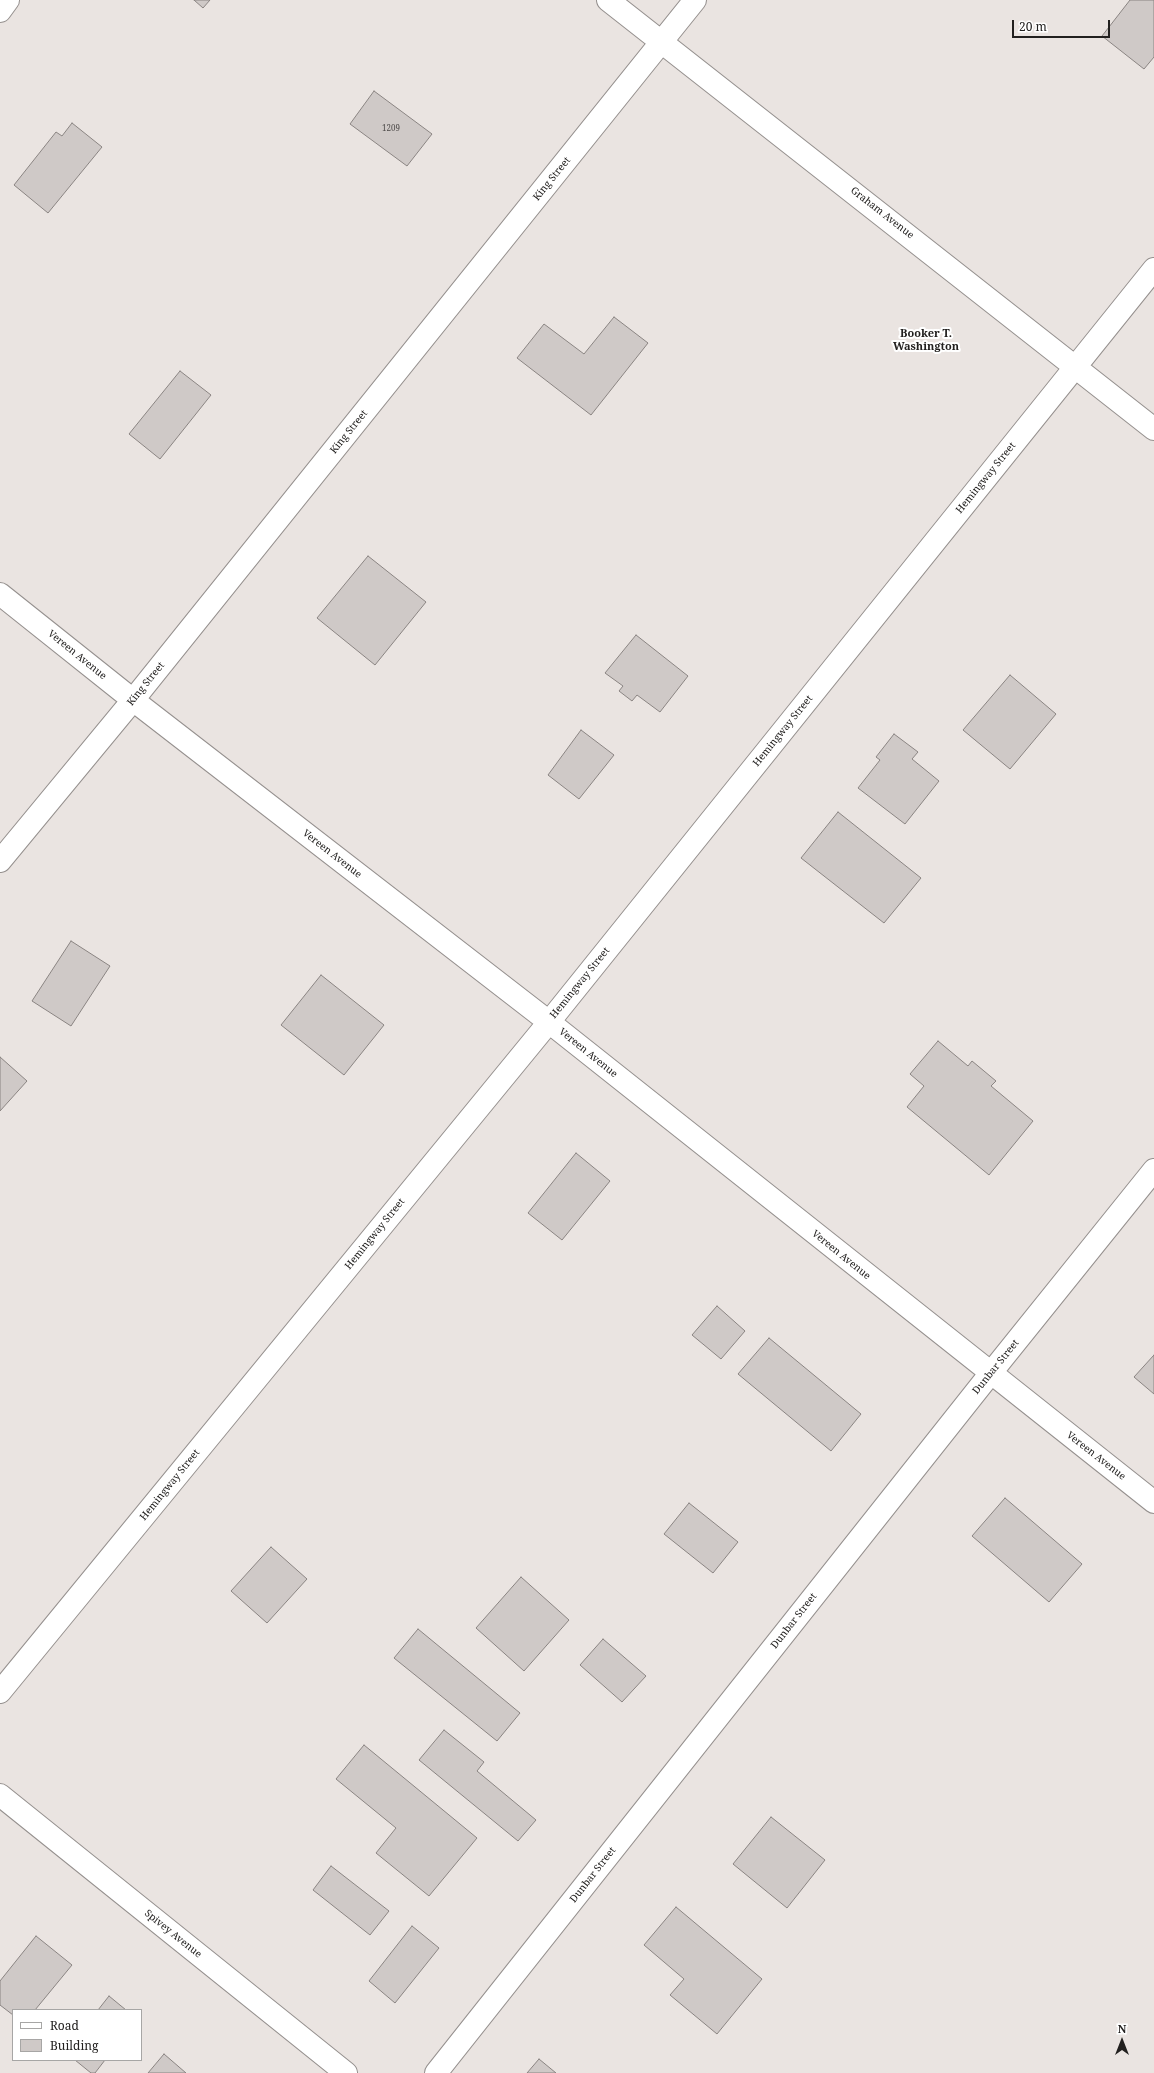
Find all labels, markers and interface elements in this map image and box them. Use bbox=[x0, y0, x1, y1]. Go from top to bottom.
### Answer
scale bar bbox=[1014, 12, 1112, 38]
text: 20 m bbox=[1019, 18, 1047, 35]
house number: 1209 bbox=[382, 124, 400, 134]
street label: King Street bbox=[531, 155, 573, 203]
street label: Graham Avenue bbox=[848, 185, 916, 241]
district label: Booker T. Washington bbox=[893, 327, 959, 353]
street label: King Street bbox=[328, 408, 370, 456]
street label: Hemingway Street bbox=[954, 440, 1018, 516]
street label: Vereen Avenue bbox=[45, 628, 109, 682]
street label: King Street bbox=[125, 660, 167, 708]
street label: Hemingway Street bbox=[751, 693, 815, 769]
street label: Vereen Avenue bbox=[300, 827, 364, 881]
street label: Hemingway Street bbox=[548, 945, 612, 1021]
street label: Vereen Avenue bbox=[556, 1026, 620, 1080]
street label: Hemingway Street bbox=[343, 1196, 407, 1272]
street label: Vereen Avenue bbox=[809, 1228, 873, 1282]
street label: Dunbar Street bbox=[970, 1337, 1022, 1397]
street label: Vereen Avenue bbox=[1064, 1429, 1128, 1483]
street label: Hemingway Street bbox=[138, 1447, 202, 1523]
street label: Dunbar Street bbox=[769, 1591, 819, 1651]
street label: Dunbar Street bbox=[568, 1845, 618, 1905]
street label: Spivey Avenue bbox=[142, 1907, 204, 1961]
legend bbox=[12, 2009, 142, 2061]
text: Road bbox=[50, 2017, 79, 2034]
north arrow bbox=[1102, 2021, 1142, 2061]
text: N bbox=[1118, 2021, 1126, 2036]
text: Building bbox=[50, 2037, 98, 2054]

